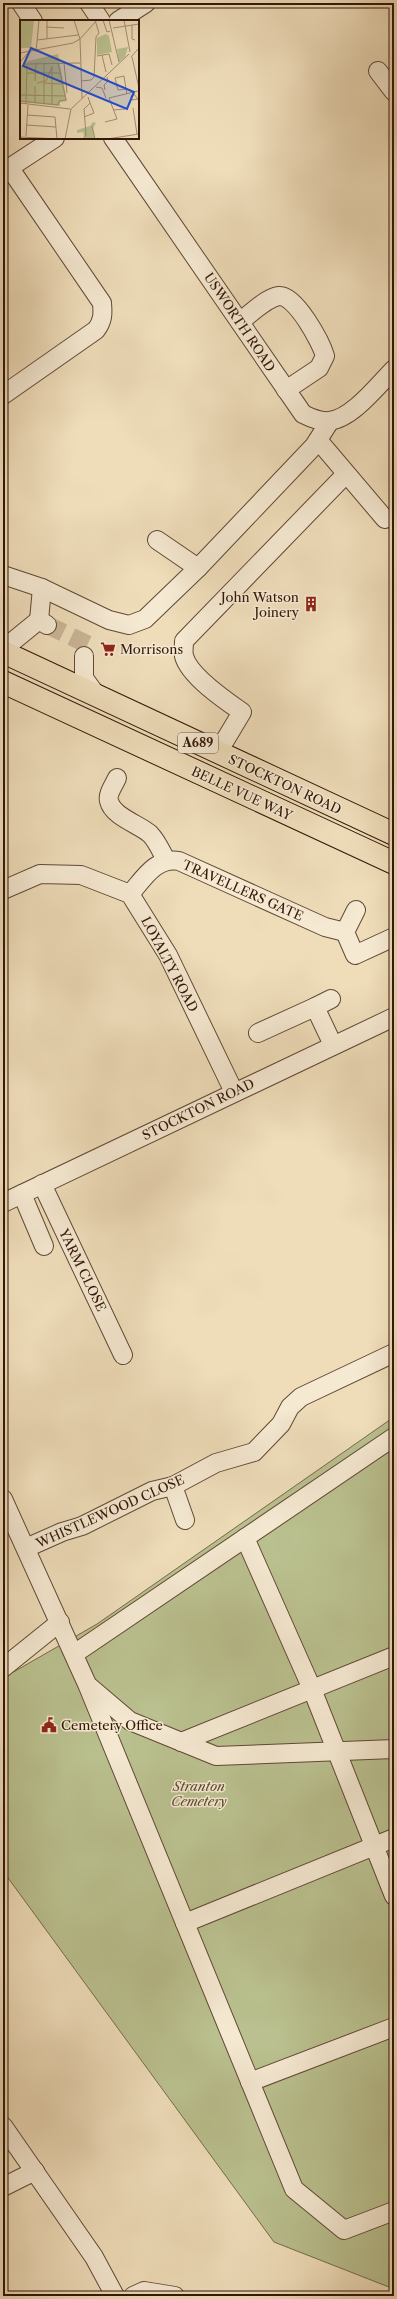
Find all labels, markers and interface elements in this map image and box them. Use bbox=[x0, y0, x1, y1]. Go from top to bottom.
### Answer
inset map bbox=[20, 20, 139, 139]
street label: USWORTH ROAD bbox=[201, 270, 279, 374]
place label: John Watson Joinery bbox=[219, 589, 300, 620]
building icon: John Watson Joinery bbox=[302, 595, 320, 613]
supermarket icon: Morrisons bbox=[99, 640, 117, 658]
place label: Morrisons bbox=[120, 641, 183, 657]
road number: A689 bbox=[178, 733, 218, 753]
street label: STOCKTON ROAD bbox=[226, 751, 344, 817]
street label: BELLE VUE WAY bbox=[189, 763, 296, 824]
street label: TRAVELLERS GATE bbox=[180, 856, 306, 924]
street label: LOYALTY ROAD bbox=[138, 914, 202, 1014]
street label: STOCKTON ROAD bbox=[139, 1075, 257, 1143]
street label: YARM CLOSE bbox=[56, 1225, 110, 1314]
street label: WHISTLEWOOD CLOSE bbox=[32, 1471, 187, 1551]
public building icon: Cemetery Office bbox=[40, 1716, 58, 1734]
place label: Cemetery Office bbox=[61, 1717, 163, 1733]
park label: Stranton Cemetery bbox=[171, 1778, 227, 1809]

